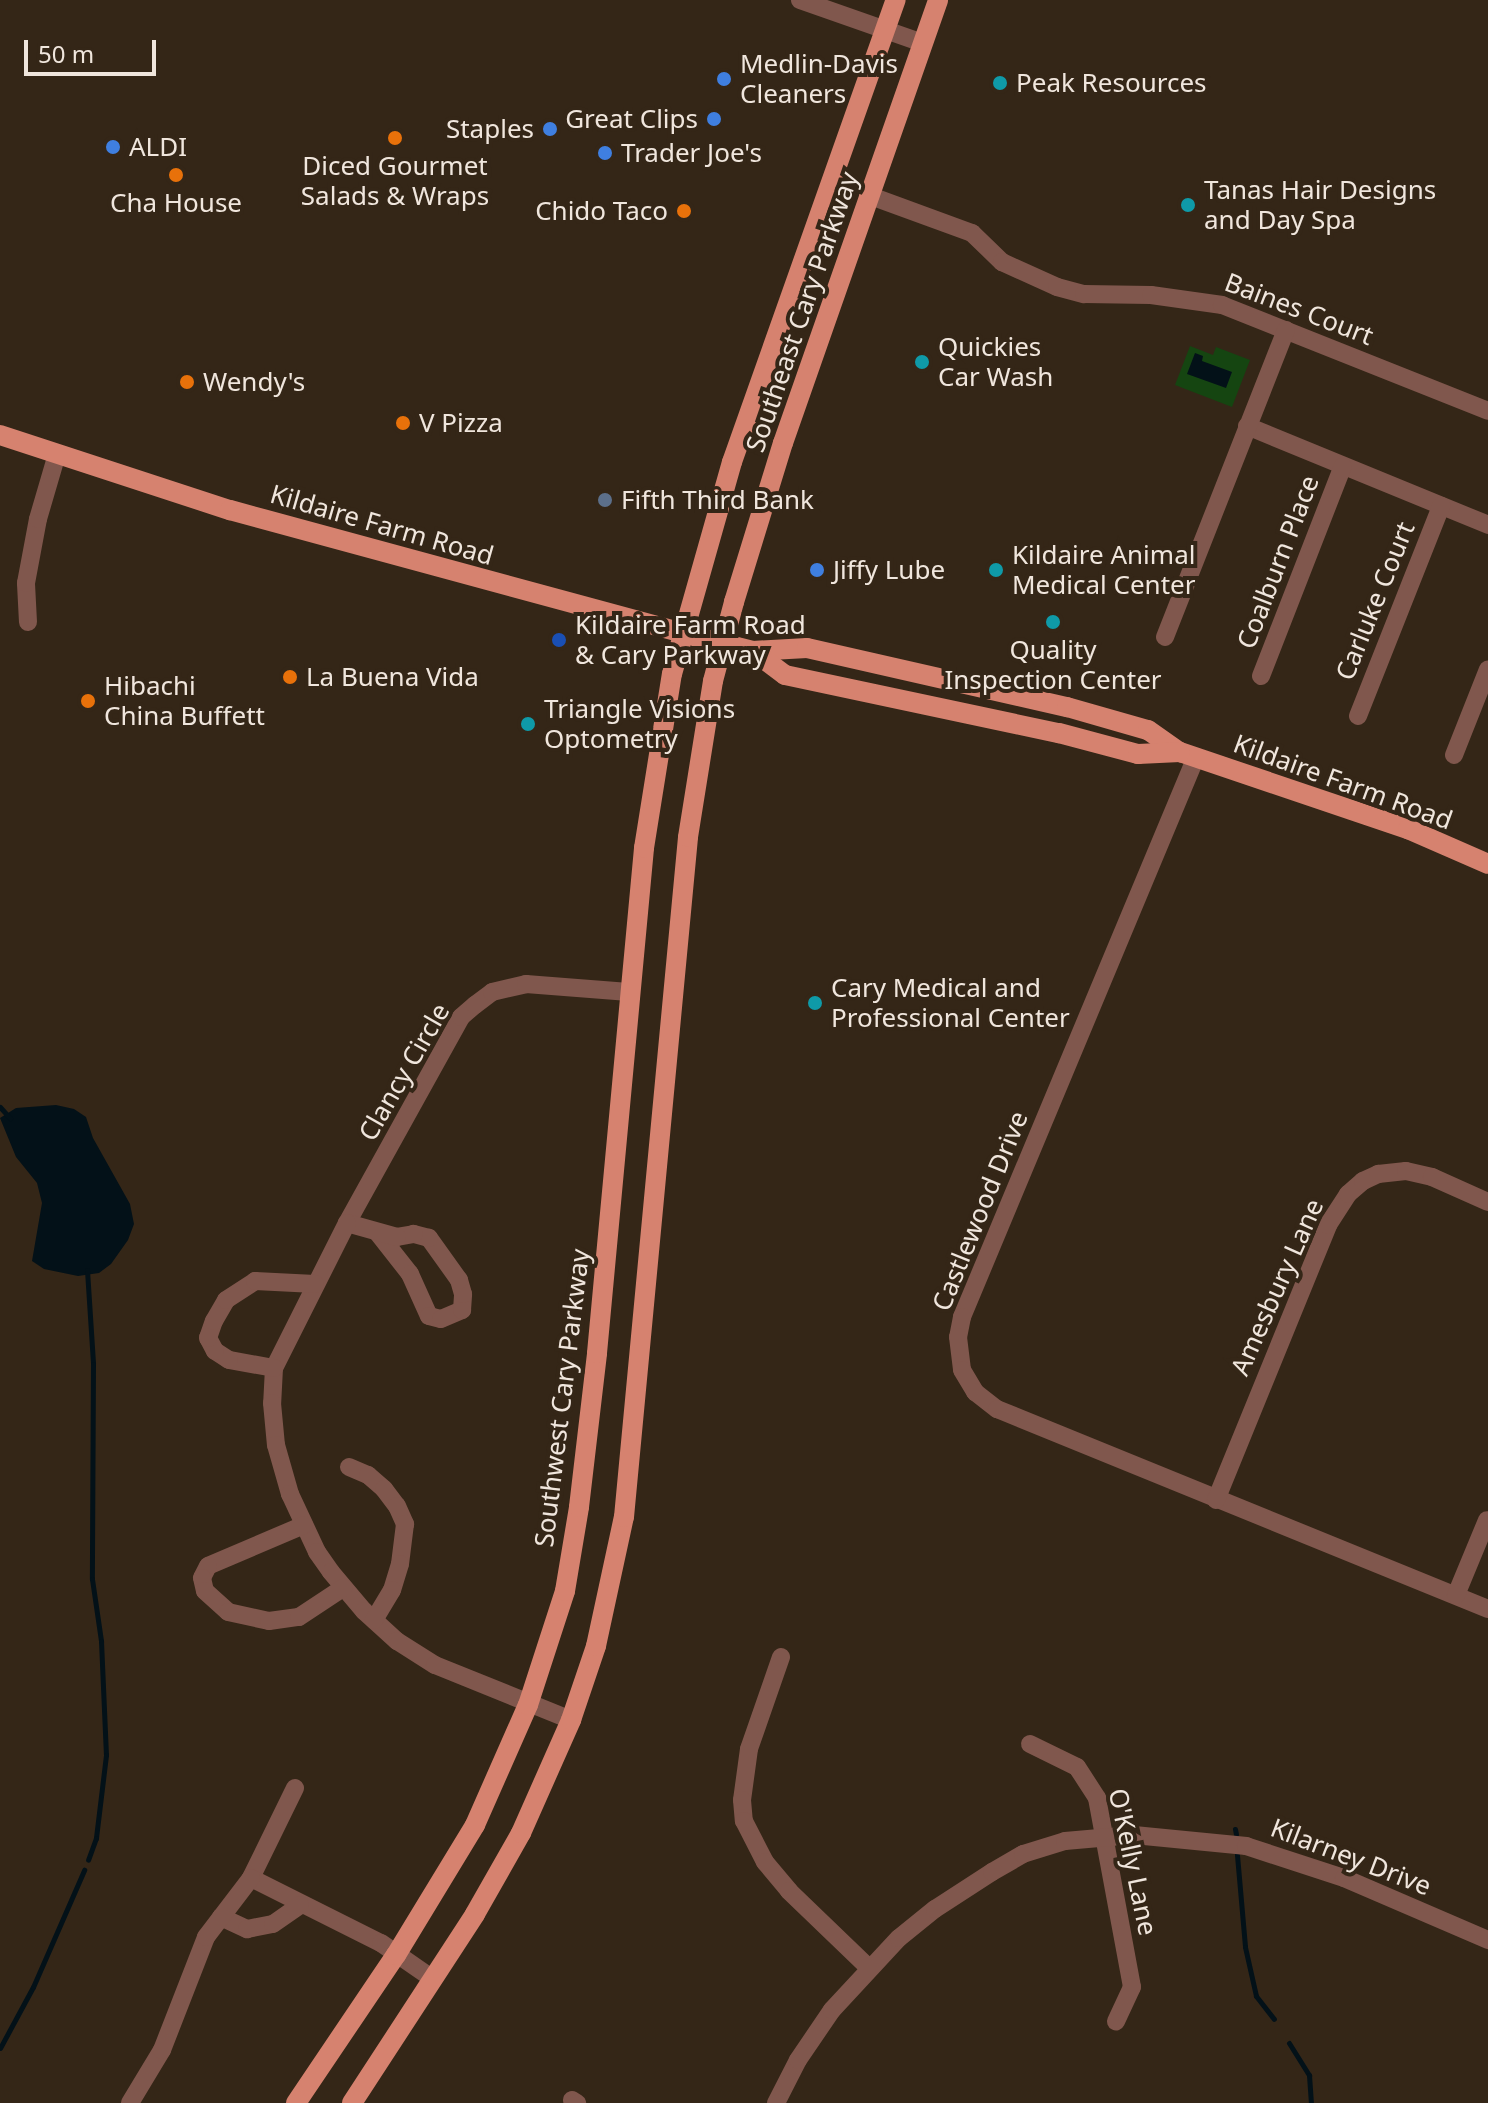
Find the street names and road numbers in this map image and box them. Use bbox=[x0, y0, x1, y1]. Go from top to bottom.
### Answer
street label: Southeast Cary Parkway bbox=[739, 168, 865, 456]
street label: Baines Court bbox=[1220, 266, 1378, 352]
street label: Coalburn Place bbox=[1231, 471, 1325, 653]
street label: Kildaire Farm Road bbox=[267, 478, 497, 572]
street label: Carluke Court bbox=[1329, 517, 1421, 685]
street label: Kildaire Farm Road bbox=[1229, 728, 1457, 836]
street label: Clancy Circle bbox=[352, 998, 456, 1146]
street label: Castlewood Drive bbox=[926, 1107, 1034, 1315]
street label: Amesbury Lane bbox=[1224, 1194, 1330, 1380]
street label: Southwest Cary Parkway bbox=[528, 1247, 596, 1549]
street label: O'Kelly Lane bbox=[1102, 1786, 1164, 1938]
street label: Kilarney Drive bbox=[1266, 1812, 1436, 1902]

